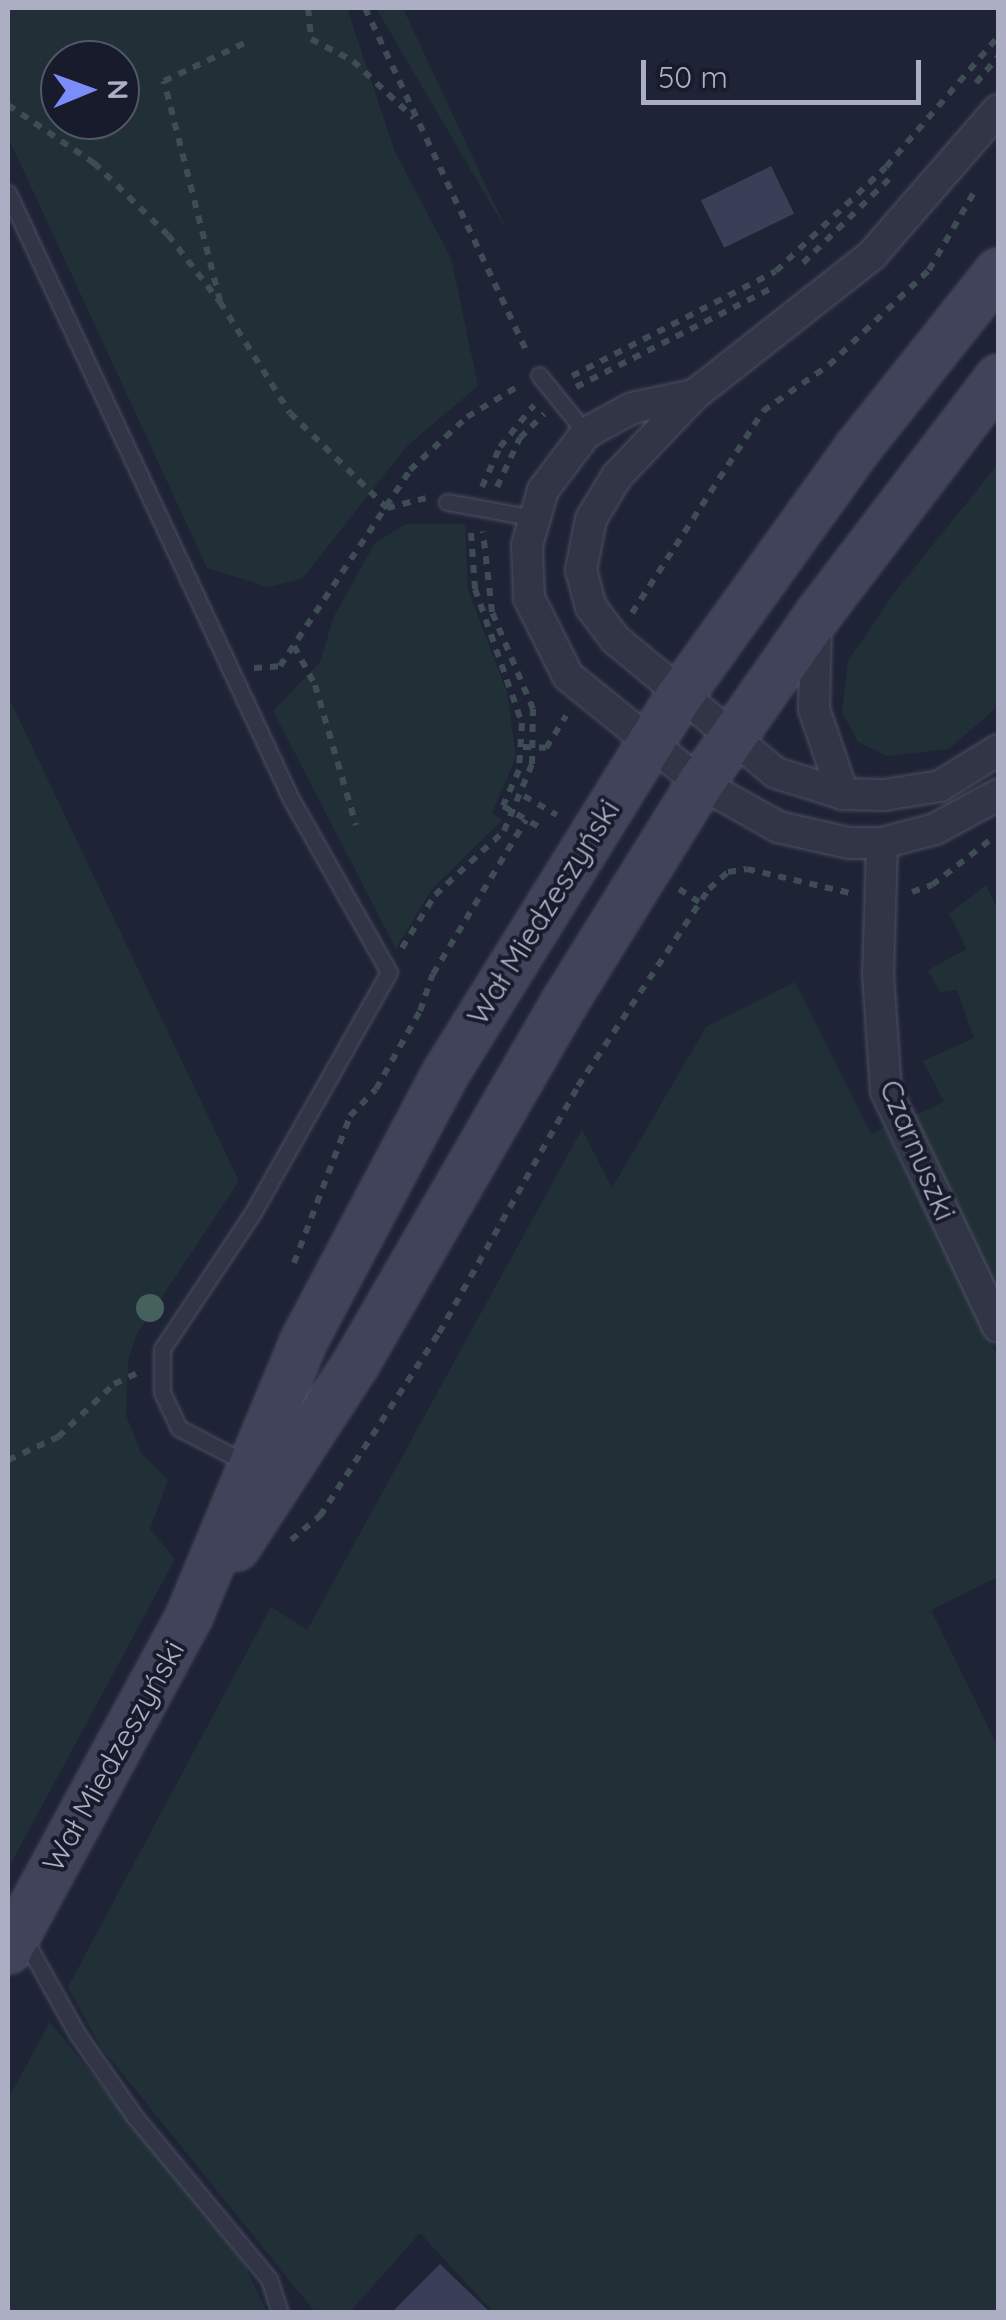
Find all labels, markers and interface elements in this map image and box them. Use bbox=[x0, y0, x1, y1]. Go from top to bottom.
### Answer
north arrow bbox=[40, 40, 140, 140]
scale bar bbox=[646, 40, 926, 102]
text: 50 m bbox=[658, 58, 728, 96]
text: N bbox=[101, 79, 136, 100]
street label: Wał Miedzeszyński bbox=[459, 793, 627, 1031]
street label: Czarnuszki bbox=[872, 1074, 964, 1226]
street label: Wał Miedzeszyński bbox=[35, 1634, 191, 1878]

